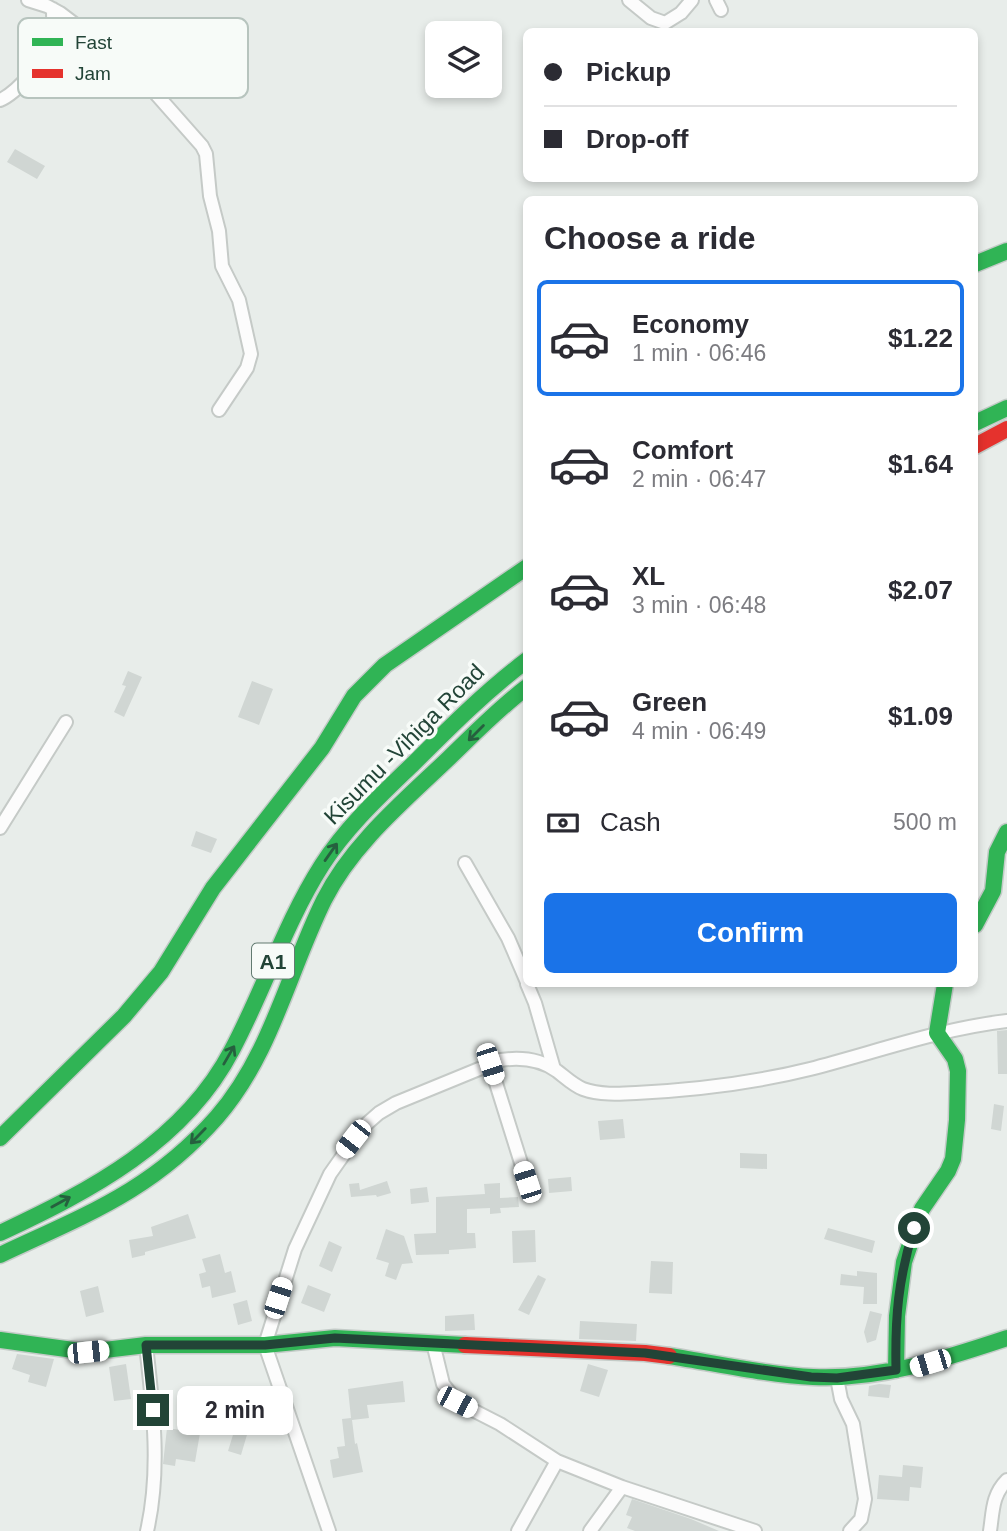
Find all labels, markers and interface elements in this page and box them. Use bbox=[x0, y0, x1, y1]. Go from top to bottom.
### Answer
legend bbox=[18, 18, 248, 98]
map controls bbox=[425, 21, 502, 98]
button: layers bbox=[425, 21, 502, 98]
text: Fast bbox=[75, 32, 113, 53]
text: Pickup bbox=[586, 57, 671, 87]
text: Jam bbox=[75, 63, 111, 84]
text: Drop-off bbox=[586, 124, 689, 154]
text: Choose a ride bbox=[544, 220, 756, 256]
icon: car bbox=[548, 307, 611, 370]
text: Economy bbox=[632, 309, 749, 339]
text: $1.22 bbox=[888, 323, 953, 353]
text: 1 min · 06:46 bbox=[632, 340, 766, 366]
icon: car bbox=[548, 433, 611, 496]
text: Comfort bbox=[632, 435, 733, 465]
text: $1.64 bbox=[888, 449, 953, 479]
text: 2 min · 06:47 bbox=[632, 466, 766, 492]
icon: car bbox=[548, 559, 611, 622]
text: XL bbox=[632, 561, 665, 591]
text: $2.07 bbox=[888, 575, 953, 605]
text: 3 min · 06:48 bbox=[632, 592, 766, 618]
street label: Kisumu -Vihiga Road bbox=[319, 659, 489, 829]
icon: car bbox=[548, 685, 611, 748]
text: Green bbox=[632, 687, 707, 717]
text: $1.09 bbox=[888, 701, 953, 731]
text: 4 min · 06:49 bbox=[632, 718, 766, 744]
one-way arrow bbox=[468, 724, 485, 741]
icon: cash bbox=[544, 804, 582, 842]
text: Cash bbox=[600, 807, 661, 837]
text: 500 m bbox=[893, 809, 957, 835]
one-way arrow bbox=[324, 843, 338, 862]
button: Confirm bbox=[544, 893, 957, 973]
road number: A1 bbox=[252, 944, 294, 978]
car bbox=[474, 1041, 507, 1087]
one-way arrow bbox=[222, 1045, 236, 1065]
car bbox=[332, 1116, 375, 1162]
one-way arrow bbox=[189, 1127, 206, 1144]
car bbox=[511, 1159, 544, 1205]
one-way arrow bbox=[50, 1195, 71, 1209]
route start bbox=[898, 1212, 930, 1244]
car bbox=[262, 1275, 295, 1321]
car bbox=[67, 1339, 110, 1365]
car bbox=[907, 1347, 954, 1379]
car bbox=[434, 1383, 481, 1421]
callout: 2 min bbox=[178, 1386, 293, 1434]
route end bbox=[137, 1394, 169, 1426]
text: 2 min bbox=[205, 1397, 265, 1423]

